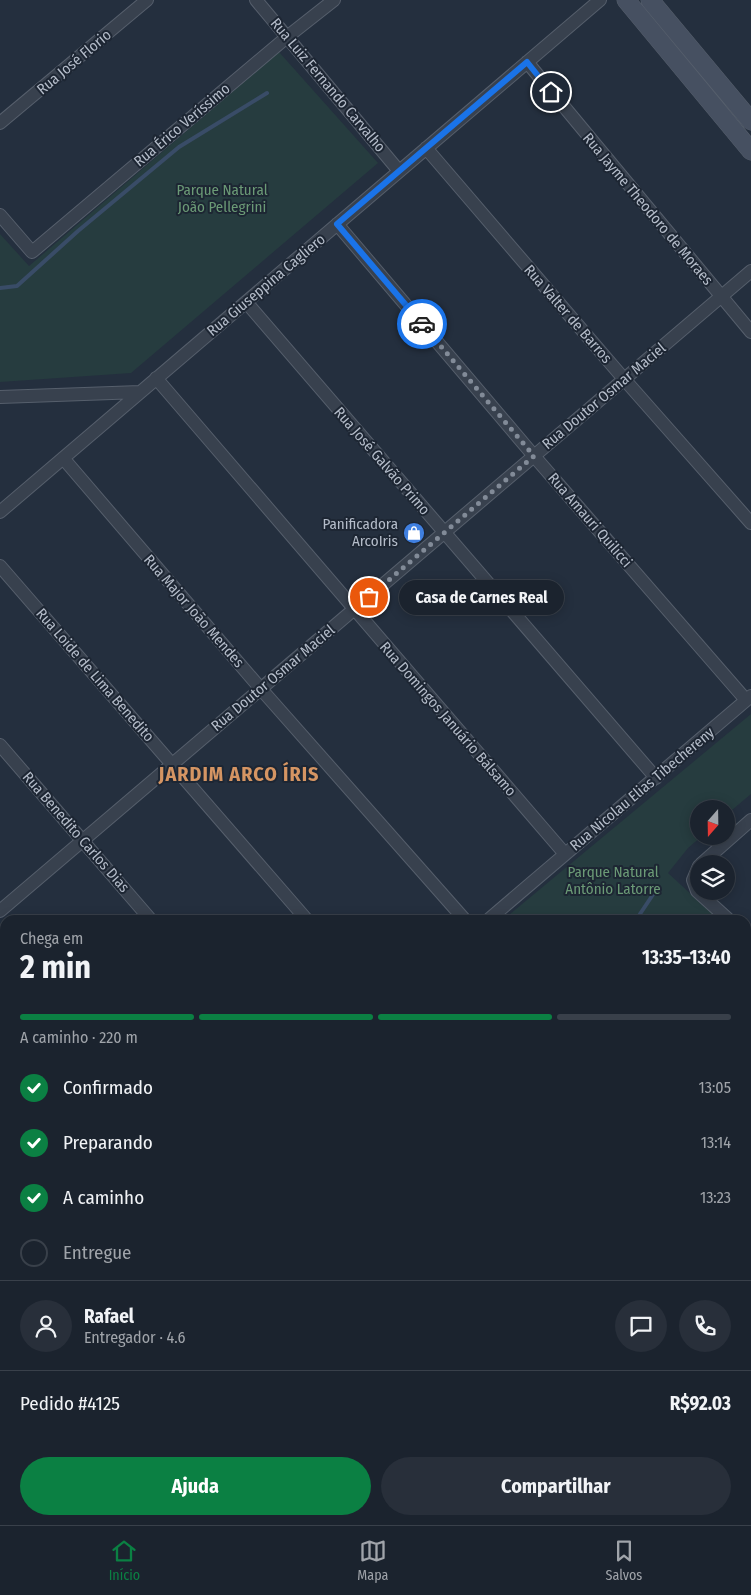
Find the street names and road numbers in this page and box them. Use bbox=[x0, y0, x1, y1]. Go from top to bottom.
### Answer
street label: Rua Luiz Fernando Carvalho bbox=[267, 14, 389, 156]
street label: Rua José Florio bbox=[33, 26, 115, 98]
street label: Rua Érico Veríssimo bbox=[130, 80, 234, 170]
street label: Rua Jayme Theodoro de Moraes bbox=[579, 129, 717, 289]
street label: Rua Giuseppina Cagliero bbox=[203, 230, 329, 340]
street label: Rua Valter de Barros bbox=[520, 261, 616, 367]
street label: Rua Doutor Osmar Maciel bbox=[539, 339, 669, 453]
street label: Rua José Galvão Primo bbox=[330, 403, 434, 519]
street label: Rua Amauri Quilicci bbox=[544, 469, 636, 571]
street label: Rua Major João Mendes bbox=[140, 551, 248, 671]
street label: Rua Loide de Lima Benedito bbox=[32, 605, 158, 746]
street label: Rua Doutor Osmar Maciel bbox=[208, 621, 338, 735]
street label: Rua Domingos Januário Bálsamo bbox=[376, 638, 520, 800]
street label: Rua Nicolau Elias Tibechereny bbox=[566, 723, 718, 855]
street label: Rua Benedito Carlos Dias bbox=[19, 768, 133, 896]

